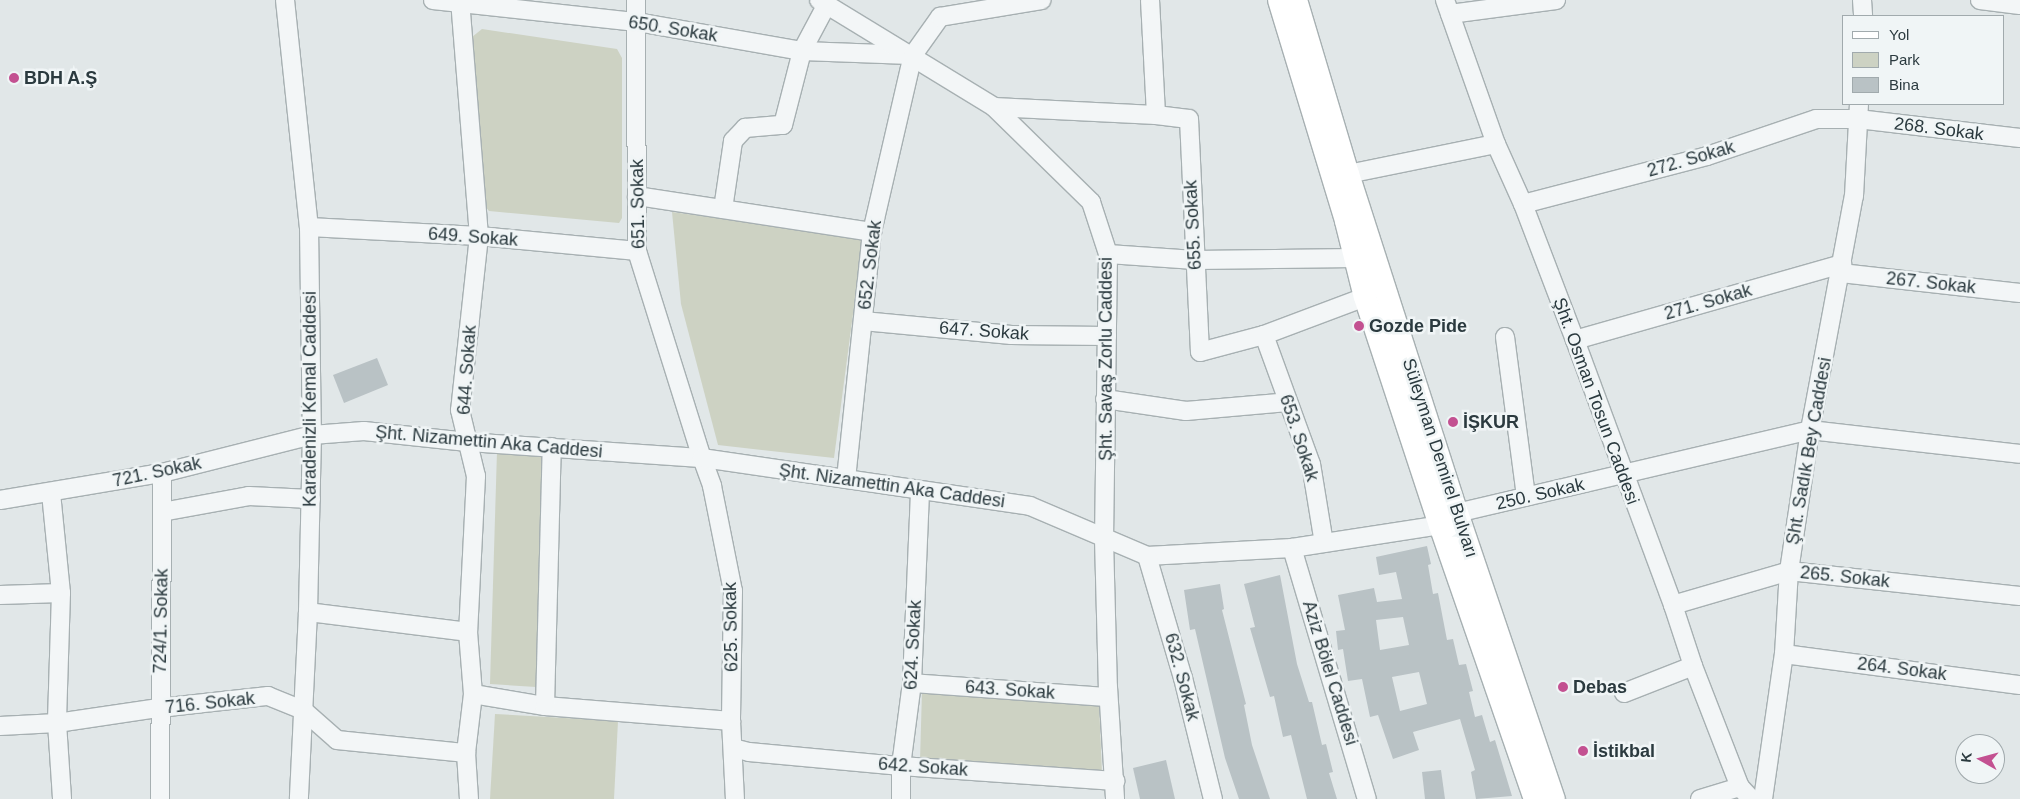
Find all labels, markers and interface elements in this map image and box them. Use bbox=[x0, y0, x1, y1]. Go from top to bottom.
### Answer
street label: 650. Sokak bbox=[627, 11, 719, 47]
legend bbox=[1842, 15, 2005, 105]
text: Yol bbox=[1889, 26, 1909, 43]
text: Park bbox=[1889, 51, 1920, 68]
place label: BDH A.Ş bbox=[24, 67, 98, 89]
marker: BDH A.Ş bbox=[8, 72, 20, 84]
text: Bina bbox=[1889, 76, 1919, 93]
street label: 268. Sokak bbox=[1893, 113, 1985, 145]
street label: 272. Sokak bbox=[1645, 136, 1737, 182]
street label: 651. Sokak bbox=[626, 159, 650, 249]
street label: 655. Sokak bbox=[1180, 179, 1206, 271]
street label: 652. Sokak bbox=[854, 219, 886, 311]
street label: 649. Sokak bbox=[427, 223, 519, 251]
street label: Şht. Savaş Zorlu Caddesi bbox=[1095, 257, 1117, 461]
street label: 267. Sokak bbox=[1885, 268, 1977, 298]
street label: 271. Sokak bbox=[1662, 279, 1754, 325]
street label: Karadenizli Kemal Caddesi bbox=[299, 291, 321, 507]
street label: Şht. Osman Tosun Caddesi bbox=[1548, 294, 1644, 508]
place label: Gozde Pide bbox=[1369, 315, 1467, 337]
street label: 647. Sokak bbox=[938, 317, 1030, 345]
marker: Gozde Pide bbox=[1353, 320, 1365, 332]
street label: 644. Sokak bbox=[453, 324, 481, 416]
street label: Süleyman Demirel Bulvarı bbox=[1398, 356, 1482, 560]
street label: Şht. Sadık Bey Caddesi bbox=[1782, 356, 1836, 546]
street label: 653. Sokak bbox=[1275, 392, 1323, 484]
place label: İŞKUR bbox=[1463, 411, 1519, 433]
marker: İŞKUR bbox=[1447, 416, 1459, 428]
street label: Şht. Nizamettin Aka Caddesi bbox=[374, 421, 604, 463]
street label: 721. Sokak bbox=[111, 452, 203, 492]
street label: Şht. Nizamettin Aka Caddesi bbox=[777, 459, 1007, 513]
street label: 250. Sokak bbox=[1494, 473, 1586, 515]
street label: 265. Sokak bbox=[1799, 562, 1891, 592]
street label: 724/1. Sokak bbox=[149, 568, 173, 674]
street label: 625. Sokak bbox=[719, 582, 743, 672]
street label: Aziz Bölel Caddesi bbox=[1298, 598, 1362, 748]
street label: 624. Sokak bbox=[900, 599, 926, 691]
street label: 632. Sokak bbox=[1160, 631, 1204, 723]
street label: 264. Sokak bbox=[1856, 653, 1948, 685]
street label: 643. Sokak bbox=[964, 676, 1056, 704]
place label: Debas bbox=[1573, 676, 1627, 698]
marker: Debas bbox=[1557, 681, 1569, 693]
street label: 716. Sokak bbox=[164, 688, 256, 718]
north arrow bbox=[1955, 734, 2005, 784]
place label: İstikbal bbox=[1593, 740, 1655, 762]
marker: İstikbal bbox=[1577, 745, 1589, 757]
text: K bbox=[1958, 751, 1975, 763]
street label: 642. Sokak bbox=[877, 753, 969, 781]

